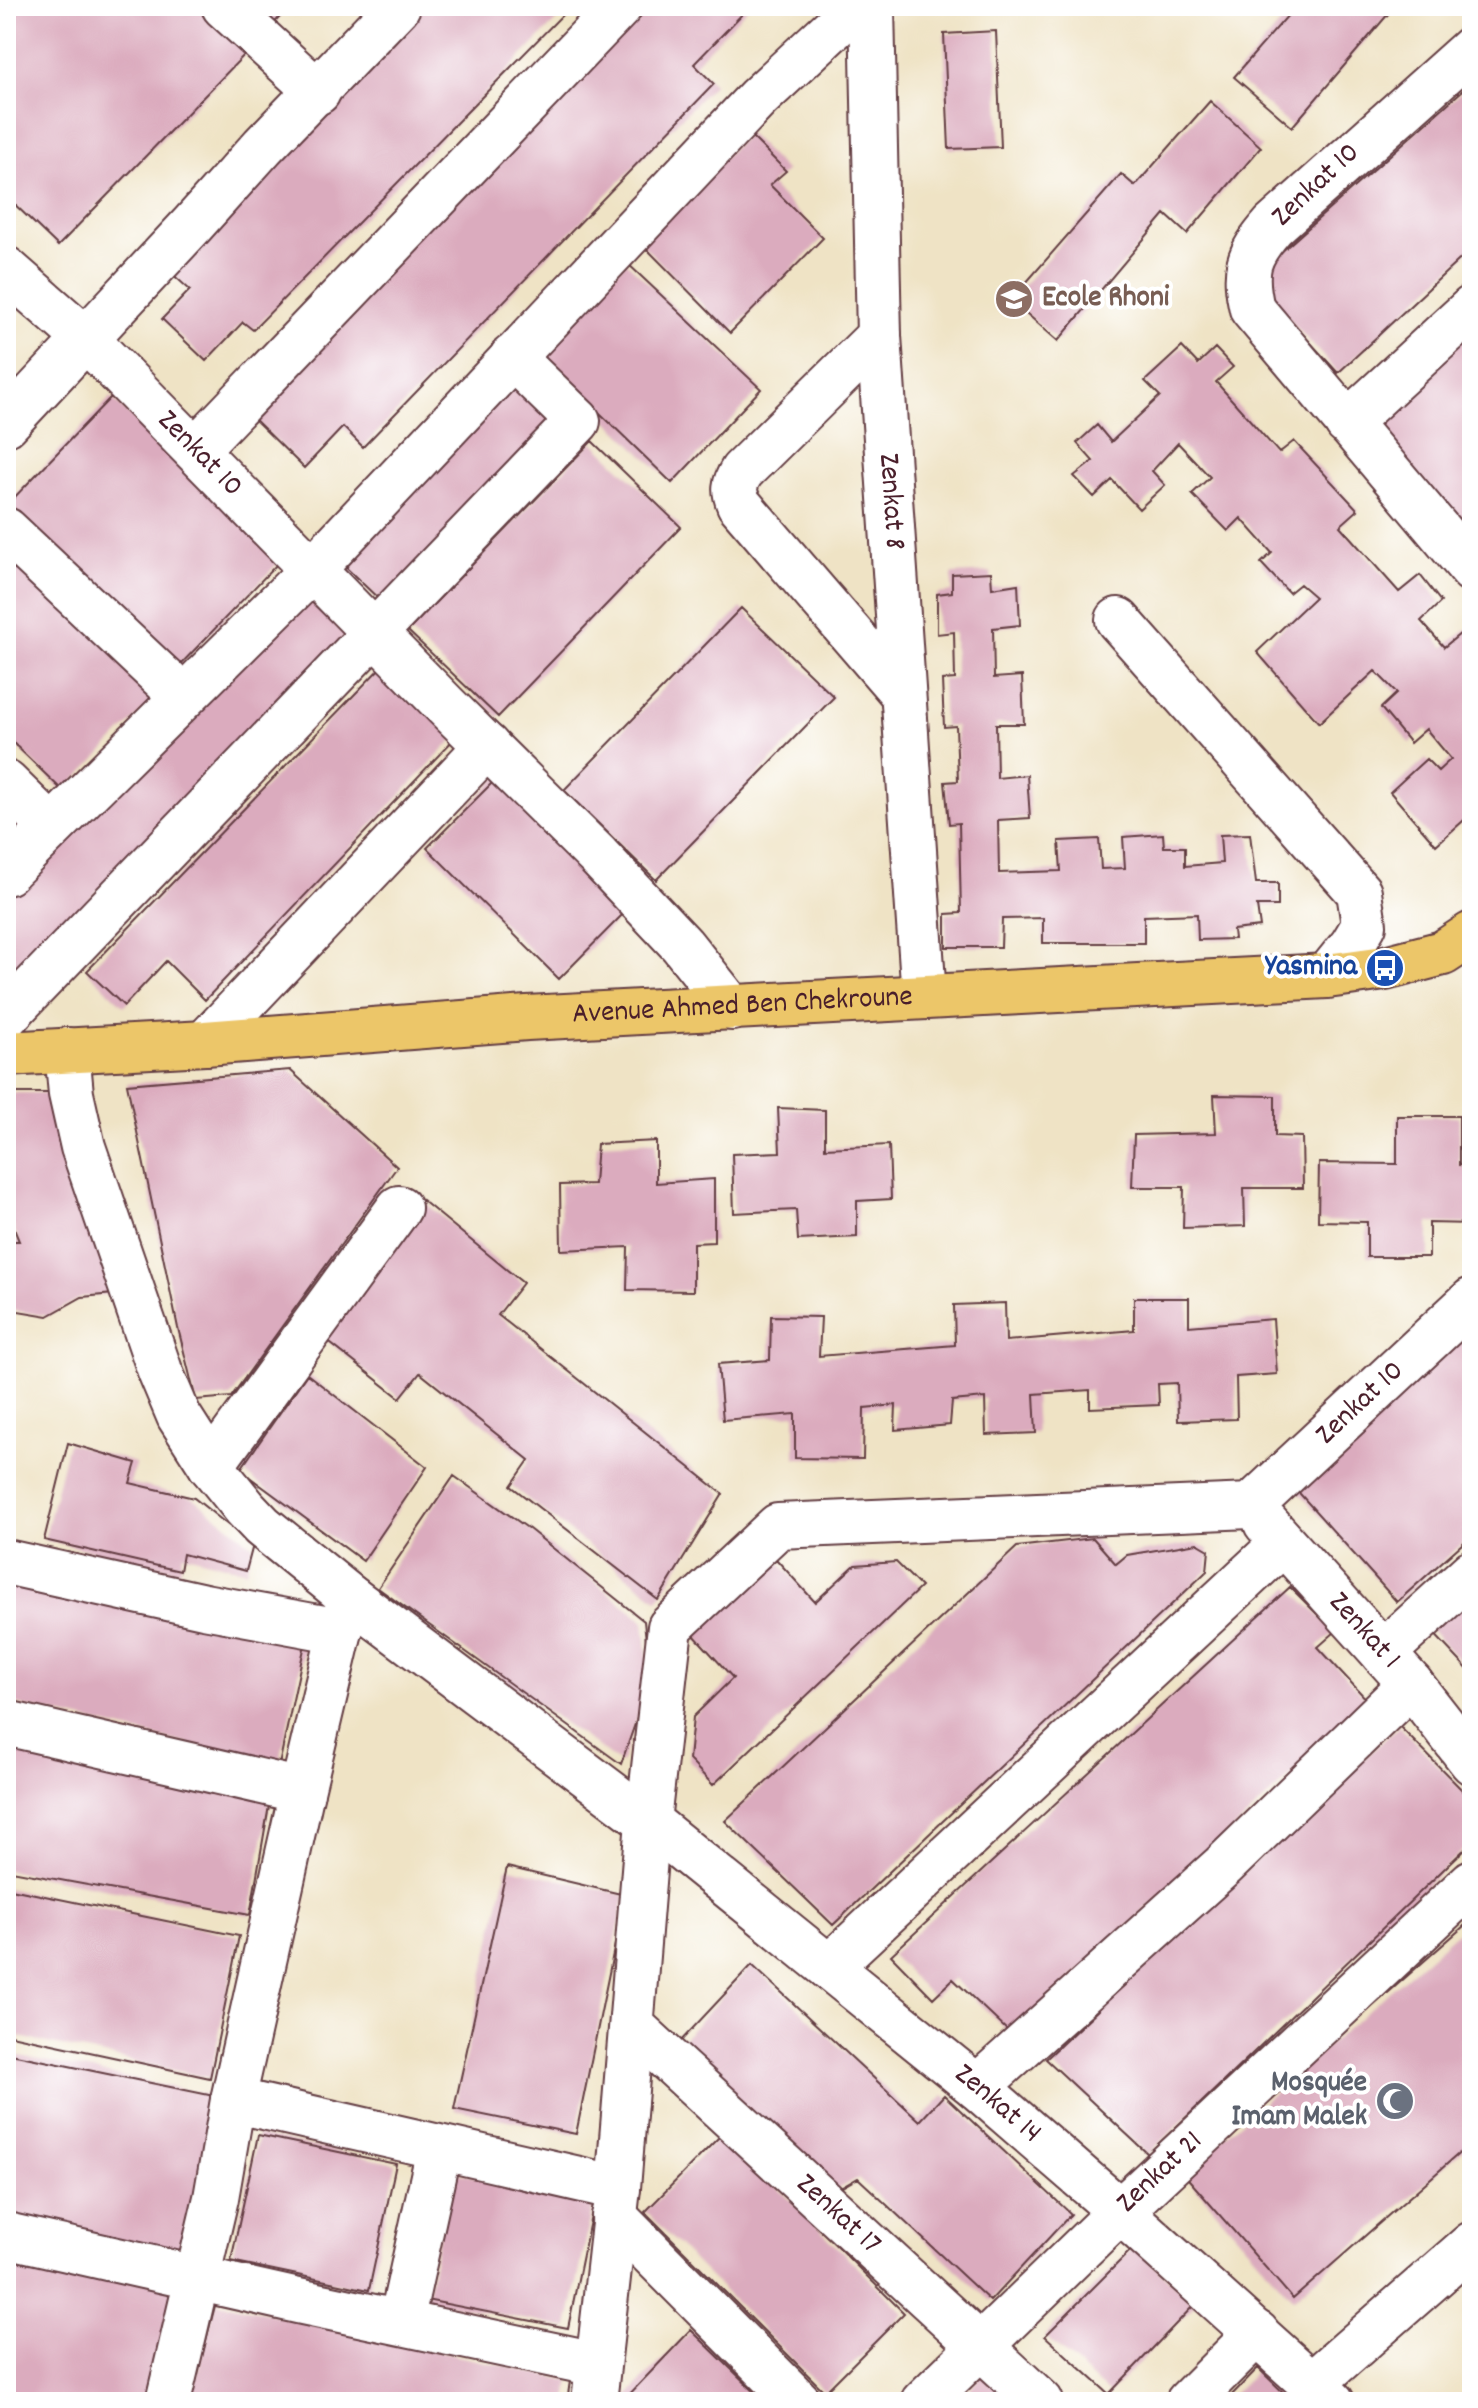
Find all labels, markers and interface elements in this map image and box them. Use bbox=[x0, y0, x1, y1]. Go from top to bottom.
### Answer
street label: Zenkat 10 bbox=[1263, 134, 1371, 238]
school or university icon: Ecole Rhoni bbox=[993, 278, 1035, 320]
place label: Ecole Rhoni bbox=[1042, 278, 1170, 321]
street label: Zenkat 10 bbox=[146, 401, 252, 508]
street label: Zenkat 8 bbox=[866, 452, 915, 551]
place label: Yasmina bbox=[1264, 947, 1358, 990]
bus stop icon: Yasmina bbox=[1364, 947, 1406, 989]
street label: Avenue Ahmed Ben Chekroune bbox=[571, 976, 914, 1037]
street label: Zenkat 10 bbox=[1307, 1351, 1415, 1456]
street label: Zenkat 1 bbox=[1317, 1583, 1410, 1680]
street label: Zenkat 14 bbox=[944, 2054, 1050, 2155]
place label: Mosquée Imam Malek bbox=[1231, 2063, 1367, 2140]
mosque icon: Mosquée Imam Malek bbox=[1374, 2080, 1416, 2122]
street label: Zenkat 21 bbox=[1108, 2122, 1213, 2224]
street label: Zenkat 17 bbox=[785, 2165, 890, 2266]

